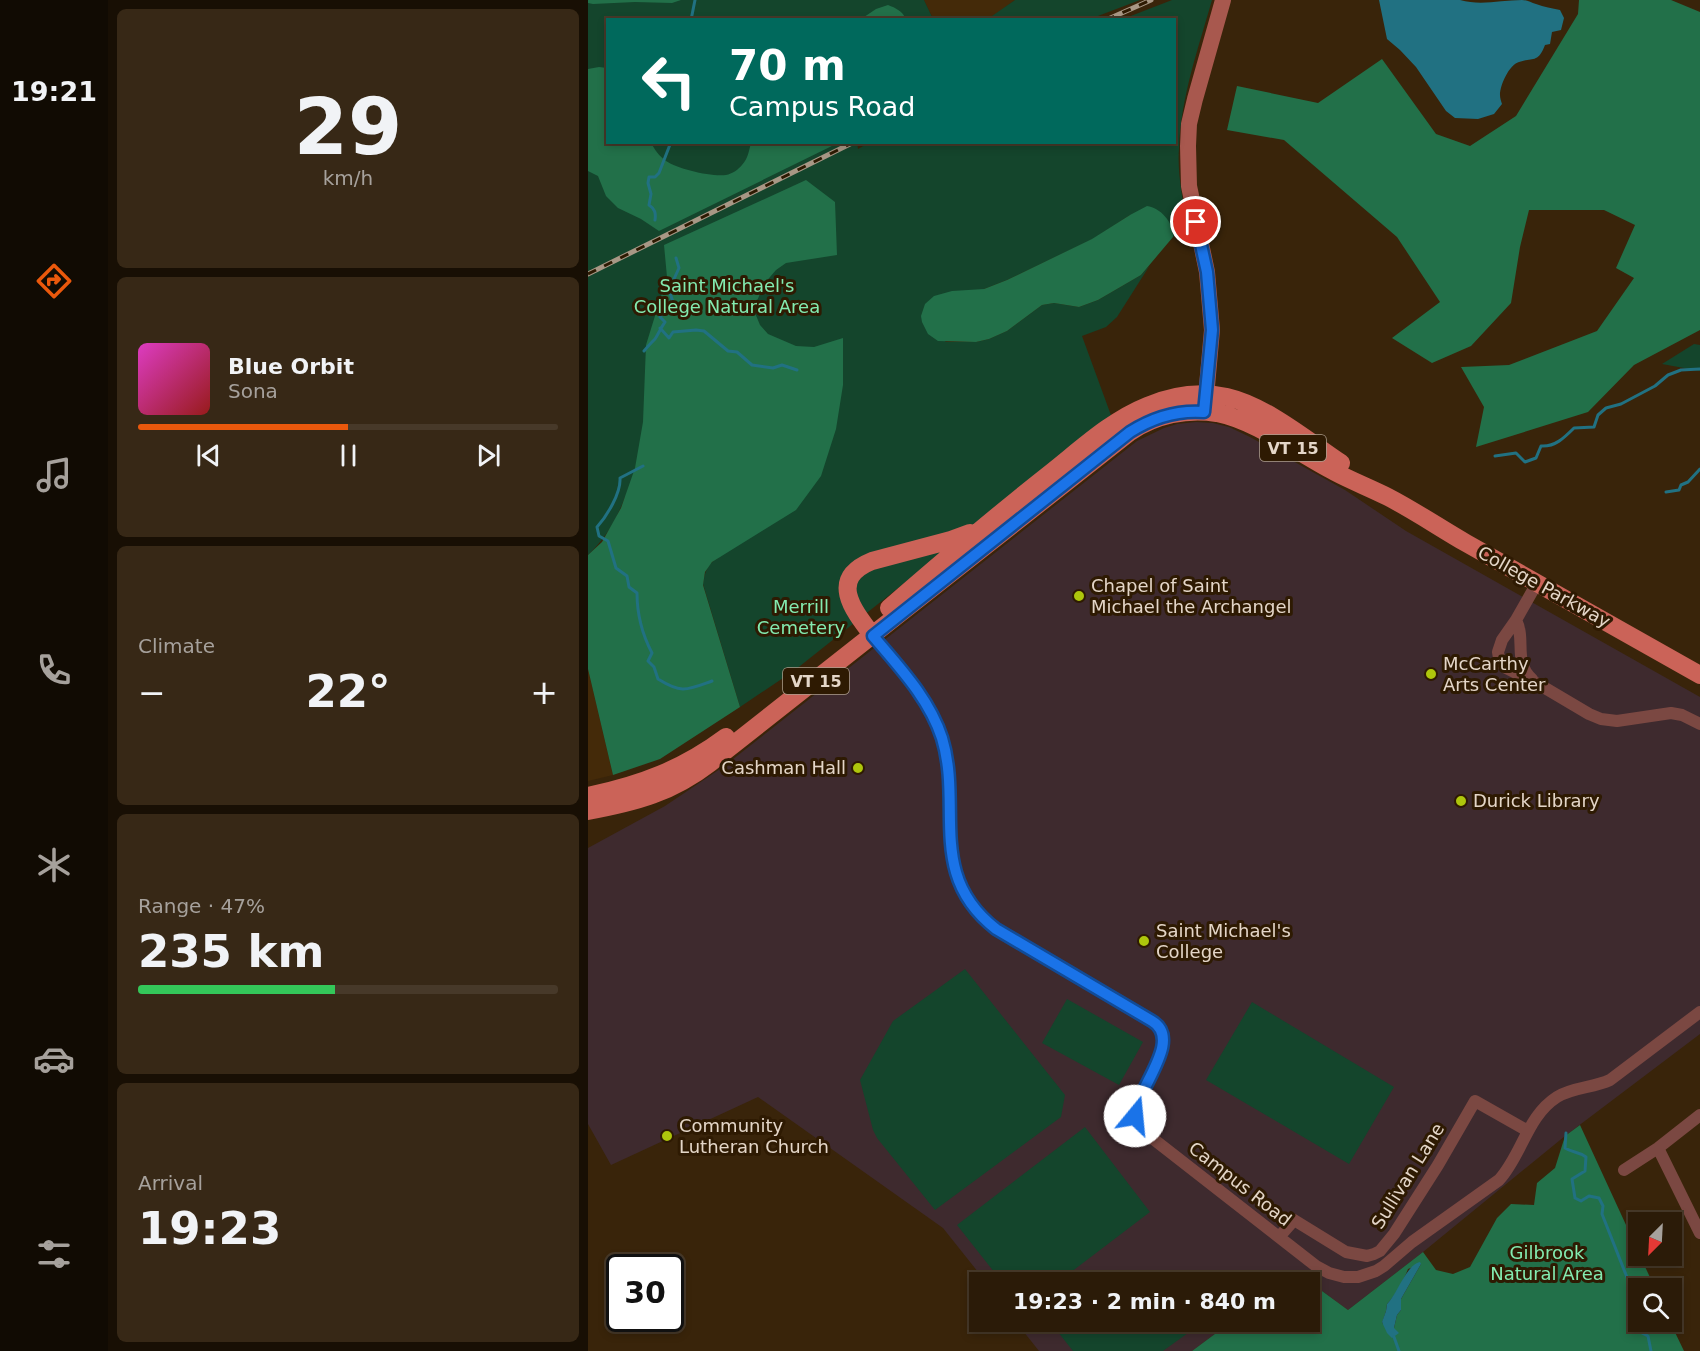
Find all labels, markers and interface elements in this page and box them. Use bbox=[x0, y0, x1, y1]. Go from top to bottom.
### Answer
text: 70 m bbox=[729, 41, 846, 90]
icon: left bbox=[630, 42, 708, 120]
text: 19:21 bbox=[11, 76, 97, 107]
text: 29 bbox=[294, 82, 402, 172]
text: Campus Road bbox=[729, 91, 915, 122]
text: km/h bbox=[323, 166, 373, 190]
pin bbox=[1170, 196, 1221, 247]
icon: arrive bbox=[1179, 205, 1212, 238]
icon: directions bbox=[33, 260, 75, 302]
park label: Saint Michael's College Natural Area bbox=[634, 275, 820, 317]
text: Blue Orbit bbox=[228, 354, 354, 379]
text: Sona bbox=[228, 379, 278, 403]
road number: VT 15 bbox=[1260, 435, 1326, 461]
icon: previous bbox=[192, 439, 225, 472]
icon: pause bbox=[332, 439, 365, 472]
icon: next bbox=[472, 439, 505, 472]
icon: music bbox=[33, 454, 75, 496]
street label: College Parkway bbox=[1474, 541, 1614, 632]
place label: Chapel of Saint Michael the Archangel bbox=[1091, 575, 1292, 617]
marker: Chapel of Saint Michael the Archangel bbox=[1072, 589, 1086, 603]
park label: Merrill Cemetery bbox=[757, 596, 846, 638]
text: Climate bbox=[138, 634, 215, 658]
icon: phone bbox=[33, 649, 75, 691]
place label: McCarthy Arts Center bbox=[1443, 653, 1546, 695]
text: 22° bbox=[305, 665, 391, 718]
marker: McCarthy Arts Center bbox=[1424, 667, 1438, 681]
road number: VT 15 bbox=[783, 668, 849, 694]
text: − bbox=[138, 673, 166, 712]
text: + bbox=[530, 673, 558, 712]
place label: Cashman Hall bbox=[721, 757, 846, 778]
marker: Cashman Hall bbox=[851, 761, 865, 775]
place label: Durick Library bbox=[1473, 790, 1600, 811]
marker: Durick Library bbox=[1454, 794, 1468, 808]
icon: climate bbox=[33, 844, 75, 886]
text: Range · 47% bbox=[138, 894, 265, 918]
place label: Saint Michael's College bbox=[1156, 920, 1291, 962]
text: 235 km bbox=[138, 925, 324, 978]
marker: Saint Michael's College bbox=[1137, 934, 1151, 948]
icon: car bbox=[33, 1038, 75, 1080]
position arrow bbox=[1103, 1084, 1167, 1148]
place label: Community Lutheran Church bbox=[679, 1115, 829, 1157]
street label: Sullivan Lane bbox=[1367, 1119, 1448, 1232]
marker: Community Lutheran Church bbox=[660, 1129, 674, 1143]
street label: Campus Road bbox=[1185, 1137, 1296, 1230]
text: Arrival bbox=[138, 1171, 203, 1195]
text: 19:23 bbox=[138, 1202, 281, 1255]
north arrow bbox=[1628, 1212, 1682, 1266]
map controls bbox=[1628, 1212, 1682, 1332]
icon: filters bbox=[33, 1233, 75, 1275]
park label: Gilbrook Natural Area bbox=[1490, 1242, 1604, 1284]
speed limit sign: 30 bbox=[606, 1254, 684, 1332]
button: search bbox=[1628, 1278, 1682, 1332]
text: 19:23 · 2 min · 840 m bbox=[1013, 1289, 1276, 1314]

